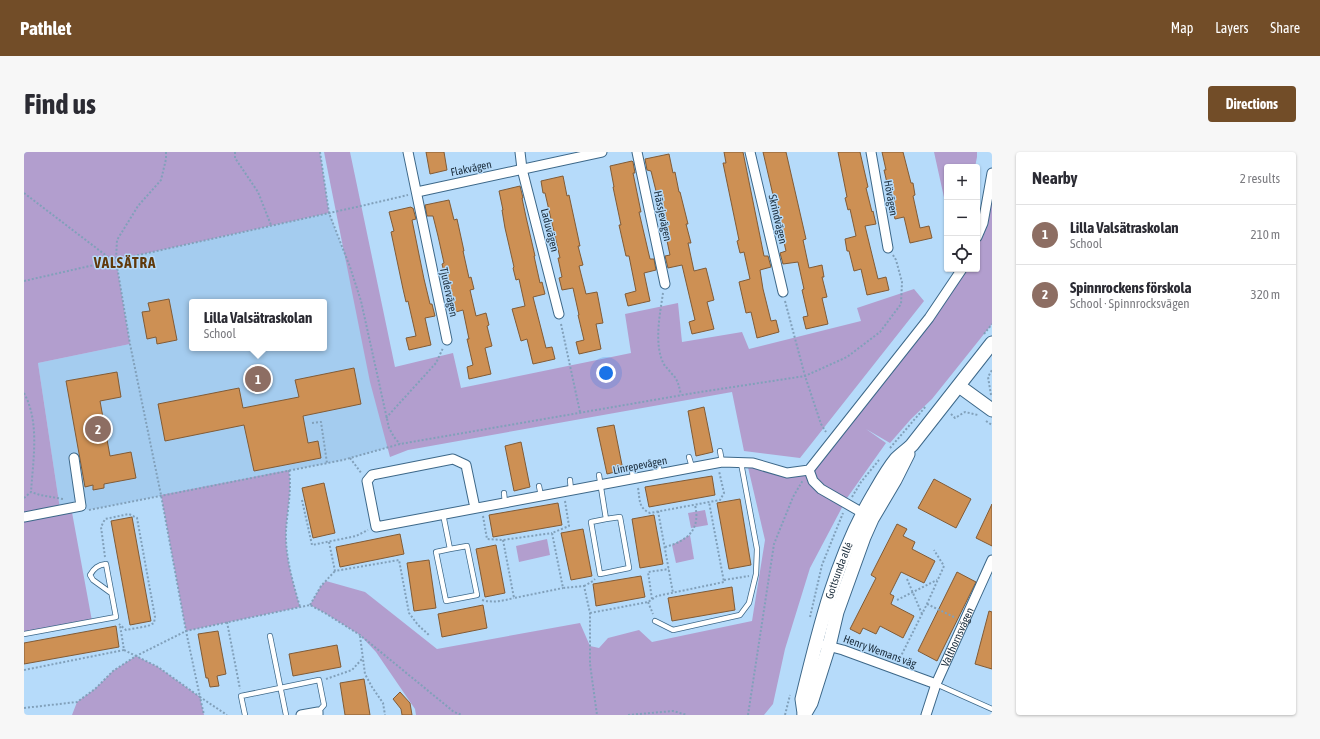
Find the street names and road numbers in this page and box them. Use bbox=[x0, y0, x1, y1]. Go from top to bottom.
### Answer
street label: Flakvägen bbox=[449, 158, 493, 178]
street label: Hövägen bbox=[882, 179, 900, 217]
street label: Hässjevägen bbox=[652, 190, 674, 242]
street label: Skrindvägen bbox=[767, 193, 789, 245]
street label: Laduvägen bbox=[539, 207, 561, 253]
street label: Tjudervägen bbox=[438, 266, 460, 318]
street label: Linrepevägen bbox=[612, 454, 668, 476]
street label: Gottsunda allé bbox=[823, 540, 855, 600]
street label: Valthornsvägen bbox=[939, 606, 976, 669]
street label: Henry Wemans väg bbox=[842, 632, 918, 670]

